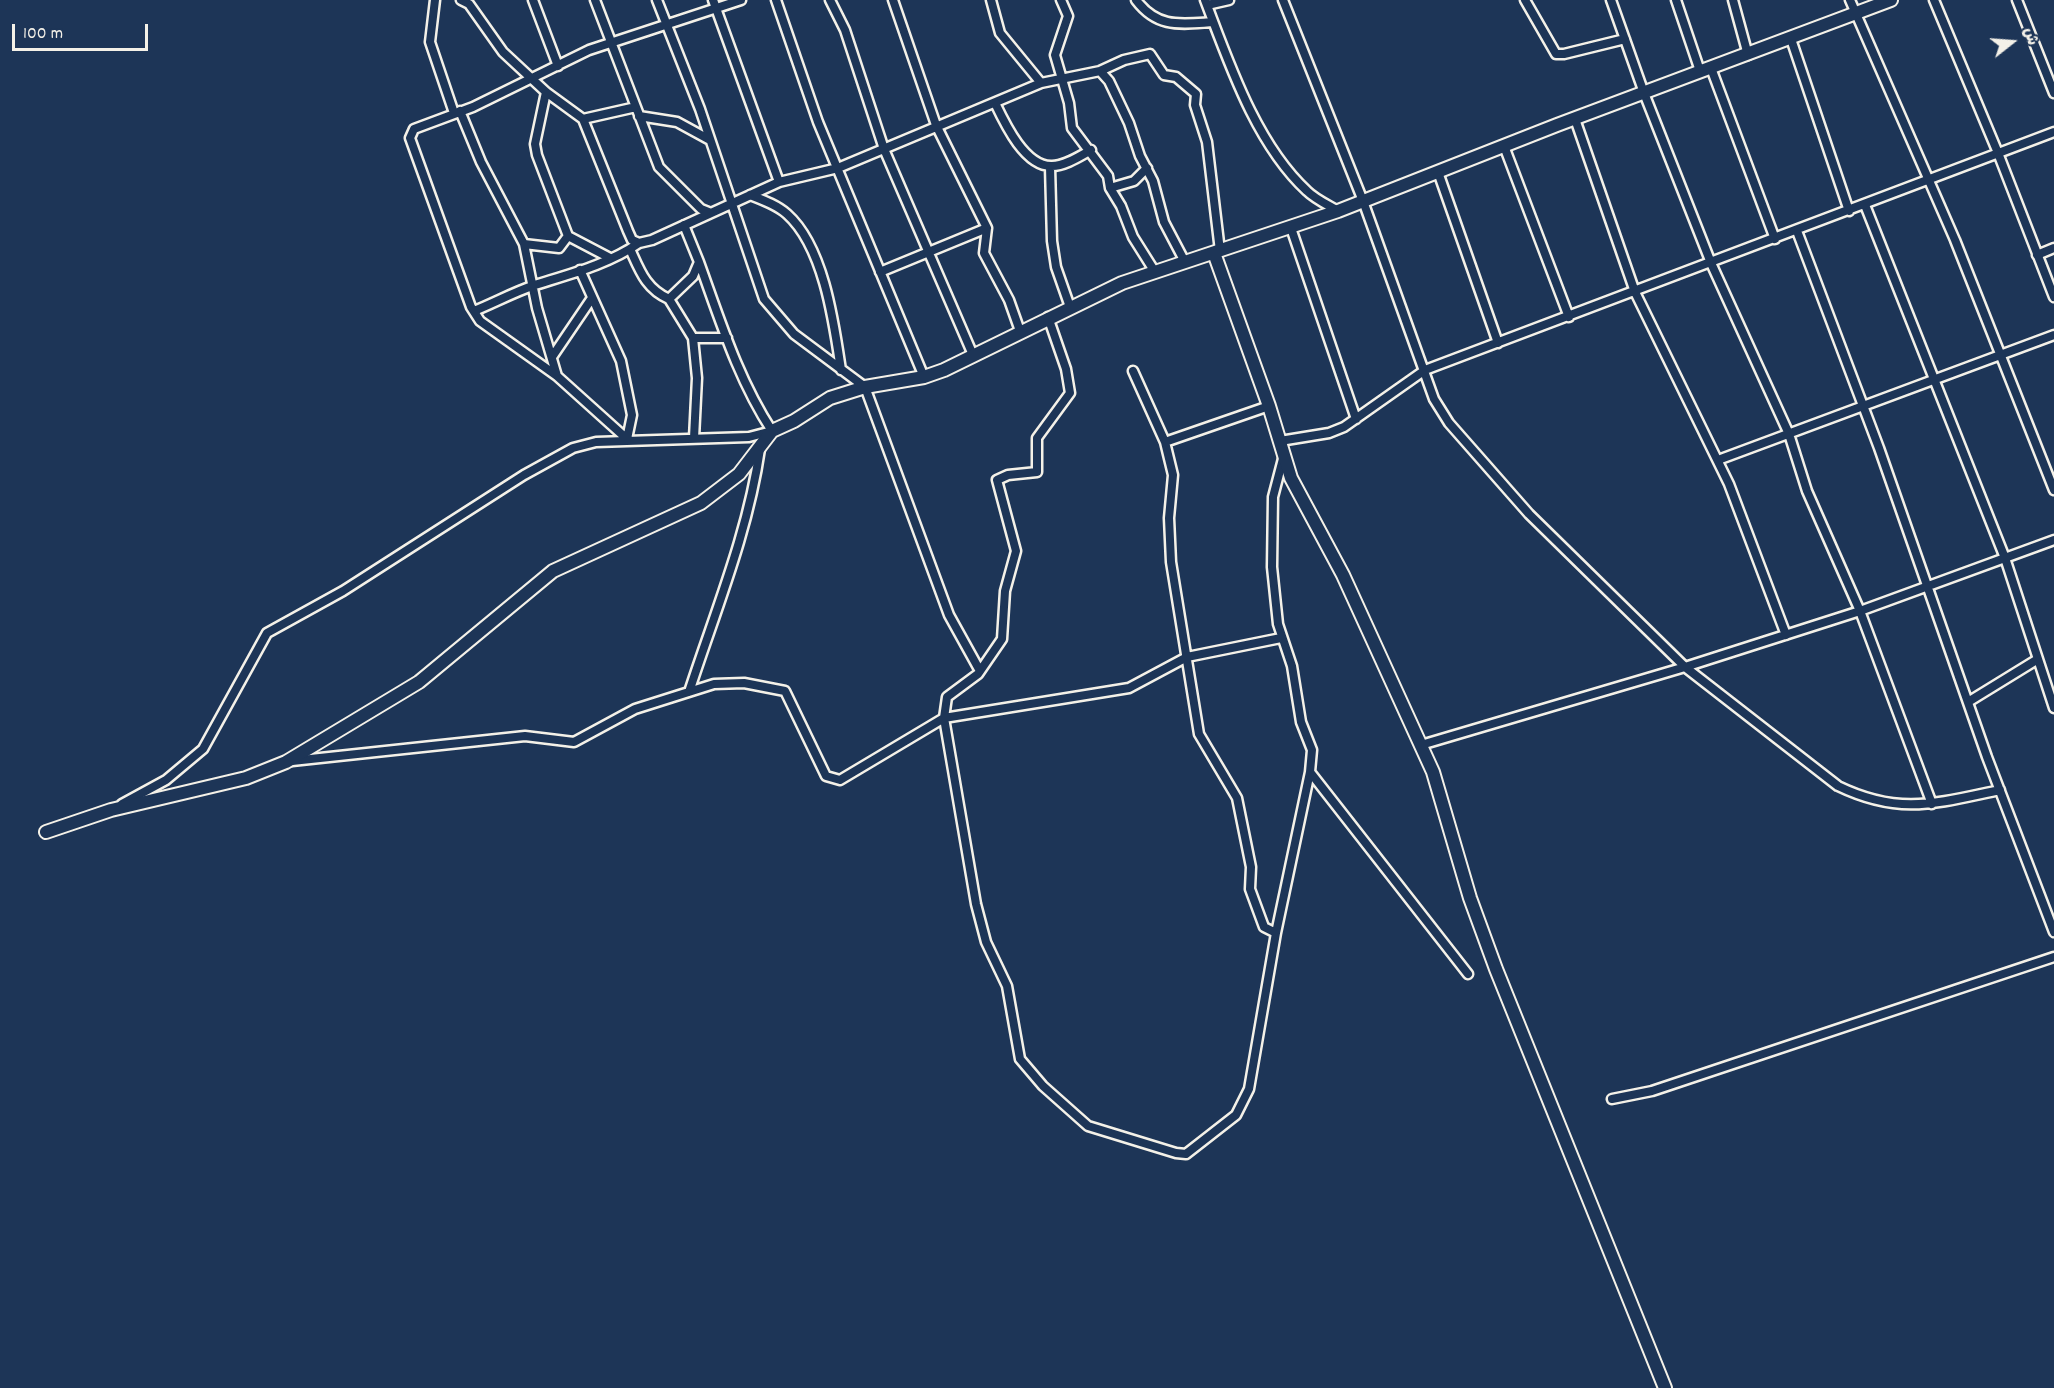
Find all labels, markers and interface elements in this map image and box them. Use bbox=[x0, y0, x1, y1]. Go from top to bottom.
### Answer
scale bar bbox=[15, 12, 152, 50]
north arrow bbox=[1982, 12, 2042, 72]
text: 100 m bbox=[23, 22, 63, 47]
text: ش bbox=[2016, 25, 2043, 48]

